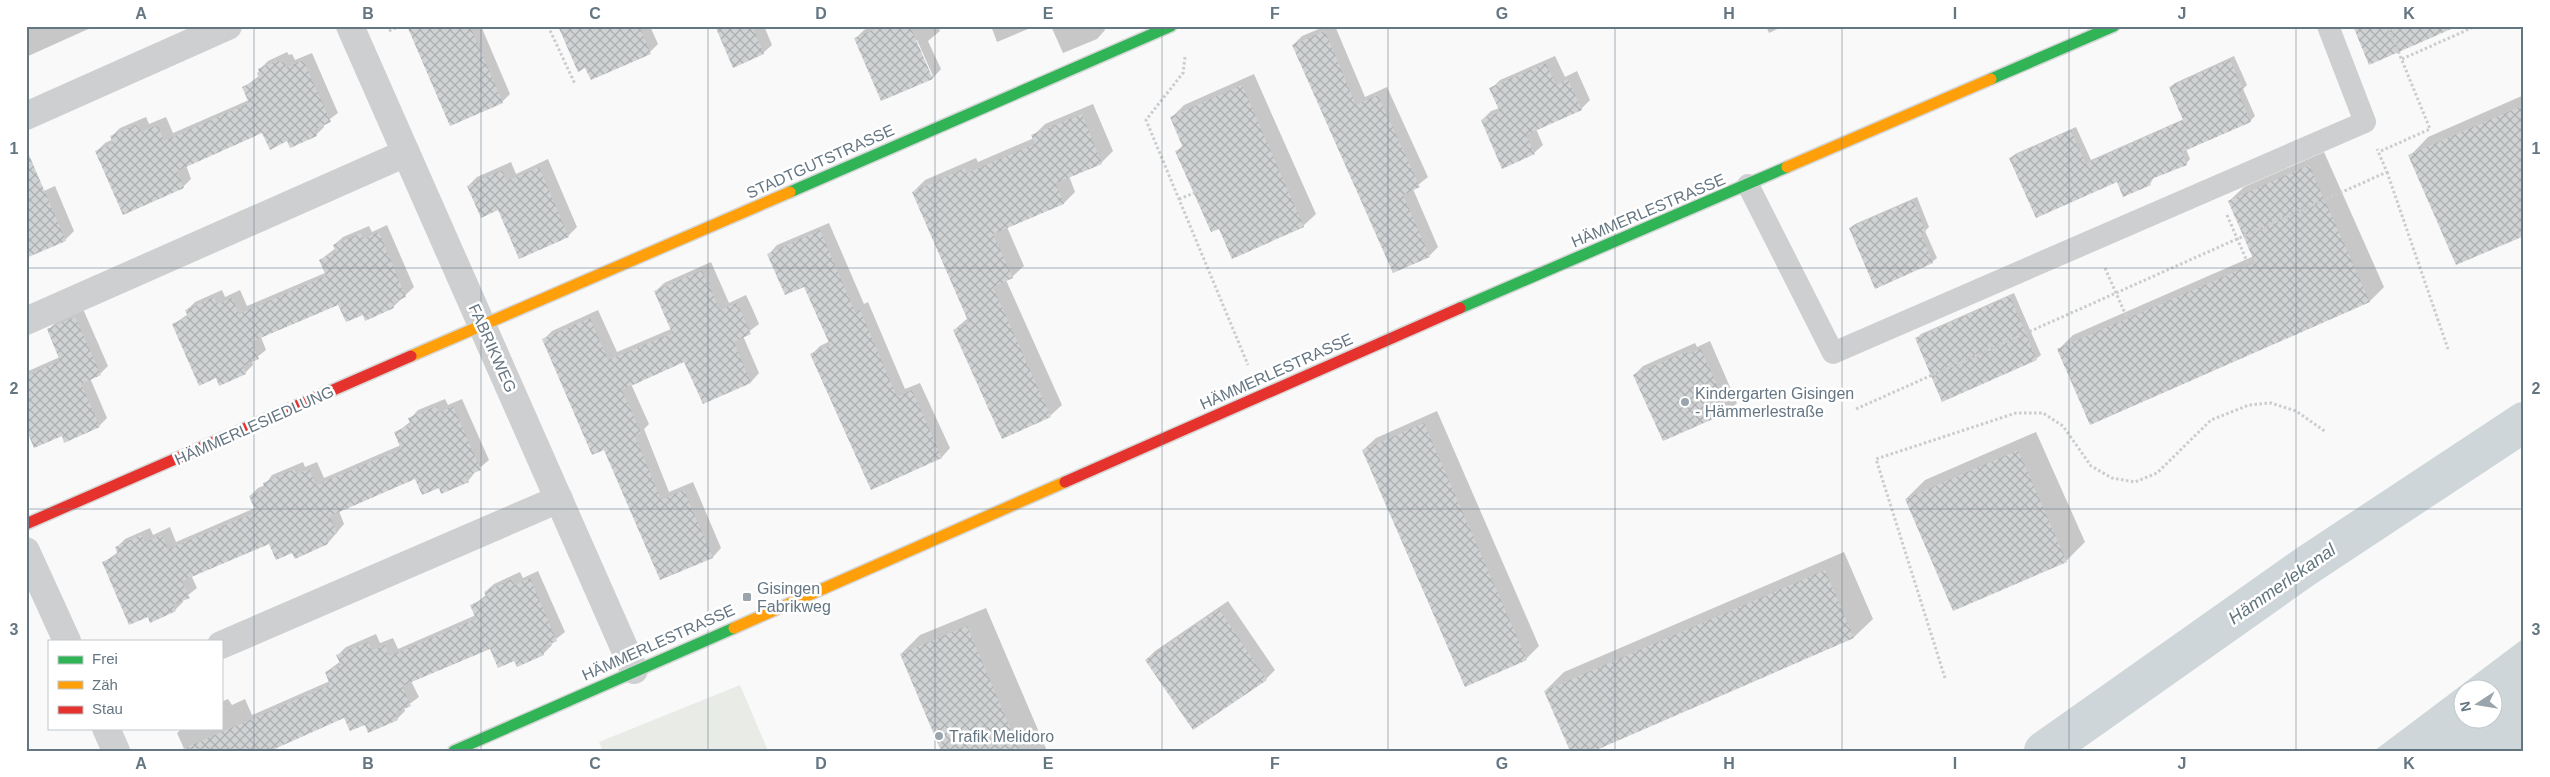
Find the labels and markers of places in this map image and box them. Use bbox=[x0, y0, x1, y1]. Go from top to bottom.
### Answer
place label: Kindergarten Gisingen - Hämmerlestraße bbox=[1695, 385, 1854, 420]
marker: Kindergarten Gisingen - Hämmerlestraße bbox=[1679, 396, 1691, 408]
place label: Gisingen Fabrikweg bbox=[757, 580, 831, 615]
marker: Gisingen Fabrikweg bbox=[741, 591, 753, 603]
place label: Trafik Melidoro bbox=[949, 728, 1054, 745]
marker: Trafik Melidoro bbox=[933, 730, 945, 742]

